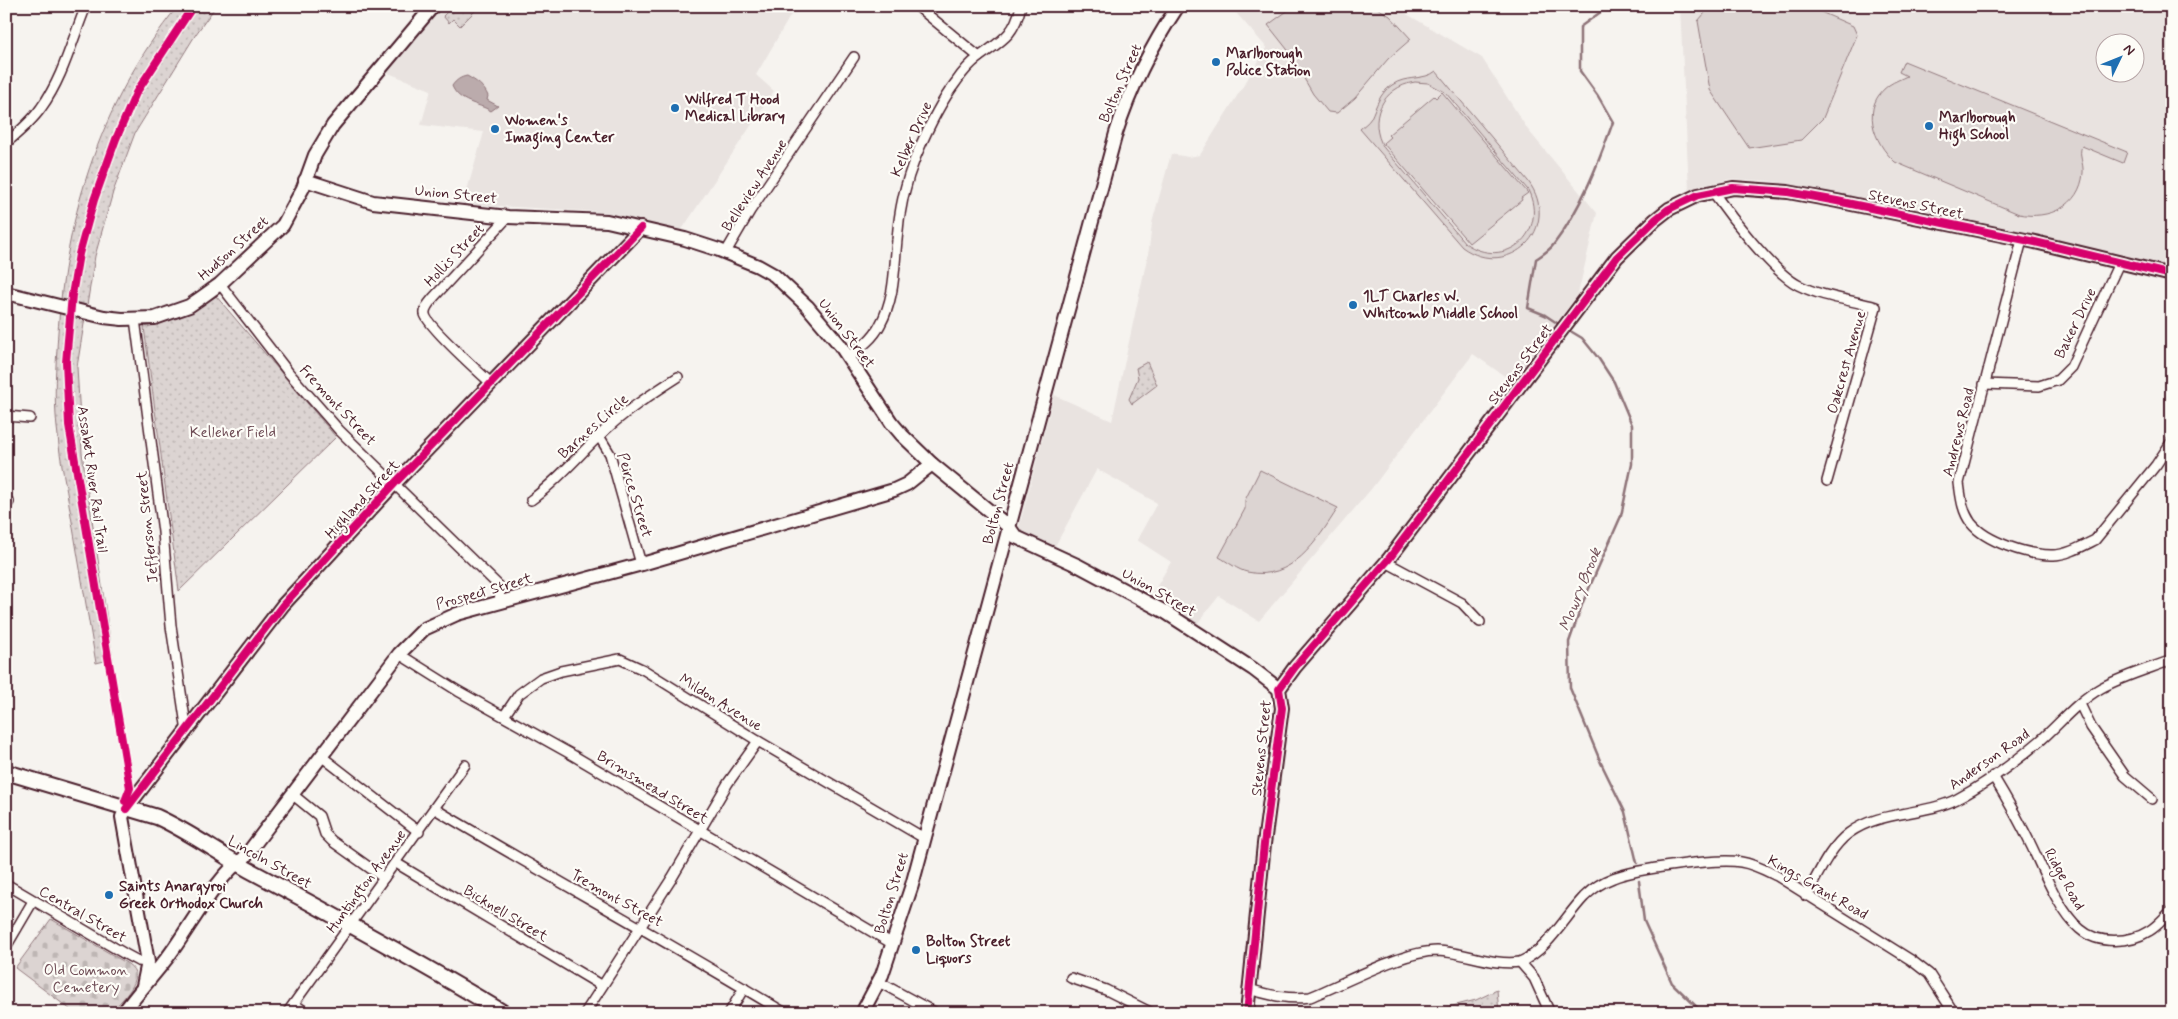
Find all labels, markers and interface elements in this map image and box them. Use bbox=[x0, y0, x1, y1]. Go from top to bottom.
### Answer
north arrow bbox=[2096, 32, 2146, 82]
text: N bbox=[2119, 40, 2139, 59]
street label: Bolton Street bbox=[1095, 41, 1147, 126]
place label: Marlborough Police Station bbox=[1226, 44, 1311, 81]
marker: Marlborough Police Station bbox=[1210, 56, 1222, 68]
place label: Wilfred T Hood Medical Library bbox=[684, 90, 785, 127]
street label: Kelber Drive bbox=[886, 98, 937, 180]
marker: Wilfred T Hood Medical Library bbox=[669, 102, 681, 114]
place label: Marlborough High School bbox=[1939, 108, 2016, 147]
place label: Women's Imaging Center bbox=[504, 111, 615, 150]
marker: Marlborough High School bbox=[1923, 120, 1935, 132]
marker: Women's Imaging Center bbox=[489, 123, 501, 135]
street label: Belleview Avenue bbox=[718, 135, 792, 236]
street label: Union Street bbox=[414, 181, 498, 209]
street label: Stevens Street bbox=[1867, 185, 1965, 225]
street label: Hudson Street bbox=[194, 211, 273, 286]
street label: Hollis Street bbox=[420, 219, 489, 292]
street label: Baker Drive bbox=[2050, 284, 2102, 362]
place label: 1LT Charles W. Whitcomb Middle School bbox=[1362, 287, 1518, 324]
street label: Union Street bbox=[813, 295, 879, 373]
marker: 1LT Charles W. Whitcomb Middle School bbox=[1347, 299, 1359, 311]
street label: Oakcrest Avenue bbox=[1823, 308, 1871, 416]
street label: Stevens Street bbox=[1484, 320, 1558, 409]
street label: Fremont Street bbox=[295, 361, 380, 450]
street label: Andrews Road bbox=[1938, 386, 1980, 479]
street label: Barnes Circle bbox=[554, 390, 633, 464]
street label: Assabet River Rail Trail bbox=[72, 404, 112, 554]
park label: Kelleher Field bbox=[190, 423, 276, 443]
street label: Peirce Street bbox=[612, 450, 656, 540]
street label: Highland Street bbox=[321, 456, 405, 544]
street label: Bolton Street bbox=[978, 460, 1020, 547]
street label: Jefferson Street bbox=[132, 470, 164, 584]
water label: Mowry Brook bbox=[1554, 544, 1607, 634]
street label: Union Street bbox=[1118, 564, 1199, 622]
street label: Prospect Street bbox=[434, 569, 535, 615]
street label: Mildon Avenue bbox=[675, 669, 766, 736]
street label: Stevens Street bbox=[1247, 699, 1277, 797]
street label: Anderson Road bbox=[1945, 724, 2034, 795]
street label: Brimsmead Street bbox=[593, 747, 712, 829]
street label: Huntington Avenue bbox=[322, 826, 412, 938]
street label: Lincoln Street bbox=[224, 832, 315, 894]
street label: Ridge Road bbox=[2038, 845, 2089, 915]
street label: Bolton Street bbox=[870, 850, 914, 937]
street label: Kings Grant Road bbox=[1763, 851, 1872, 926]
street label: Tremont Street bbox=[567, 865, 666, 933]
place label: Saints Anargyroi Greek Orthodox Church bbox=[119, 877, 263, 914]
street label: Bicknell Street bbox=[460, 881, 552, 947]
street label: Central Street bbox=[35, 882, 130, 948]
marker: Saints Anargyroi Greek Orthodox Church bbox=[103, 889, 115, 901]
place label: Bolton Street Liquors bbox=[926, 932, 1011, 969]
marker: Bolton Street Liquors bbox=[910, 944, 922, 956]
park label: Old Common Cemetery bbox=[44, 961, 129, 998]

